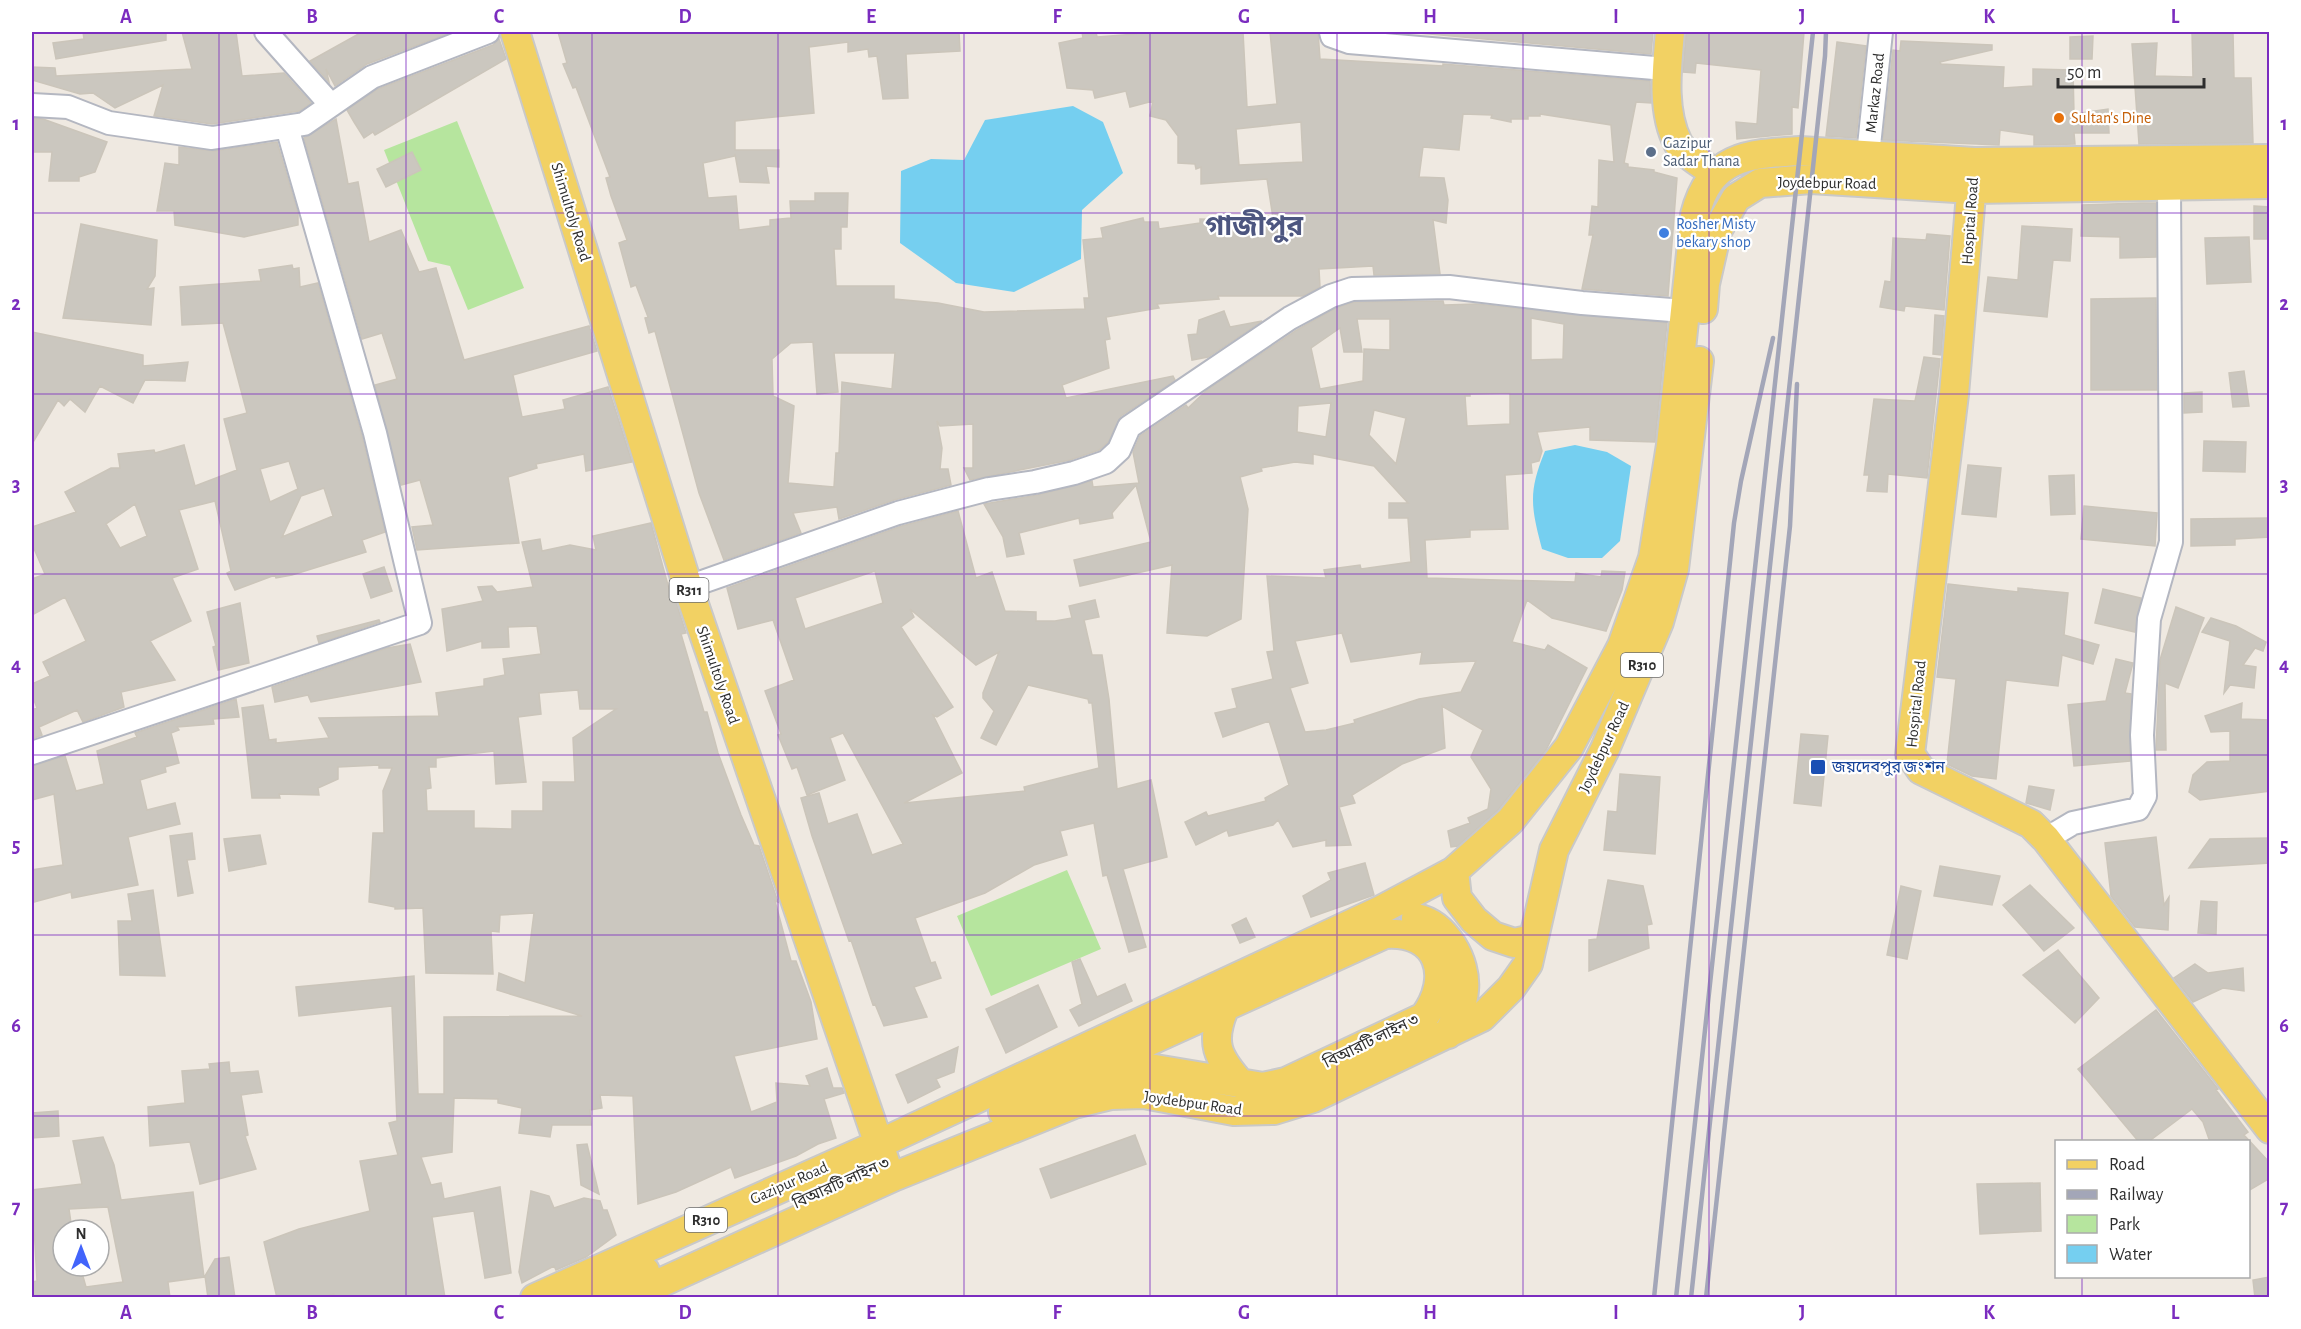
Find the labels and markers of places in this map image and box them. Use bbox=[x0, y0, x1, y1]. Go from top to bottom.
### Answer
place label: Sultan's Dine bbox=[2071, 110, 2151, 126]
marker: Sultan's Dine bbox=[2052, 111, 2066, 125]
place label: Gazipur Sadar Thana bbox=[1663, 135, 1740, 169]
marker: Gazipur Sadar Thana bbox=[1644, 145, 1658, 159]
place label: Rosher Misty bekary shop bbox=[1676, 216, 1756, 251]
marker: Rosher Misty bekary shop bbox=[1657, 226, 1671, 240]
marker: জয়দেবপুর জংশন bbox=[1809, 758, 1827, 776]
place label: জয়দেবপুর জংশন bbox=[1831, 759, 1945, 776]

